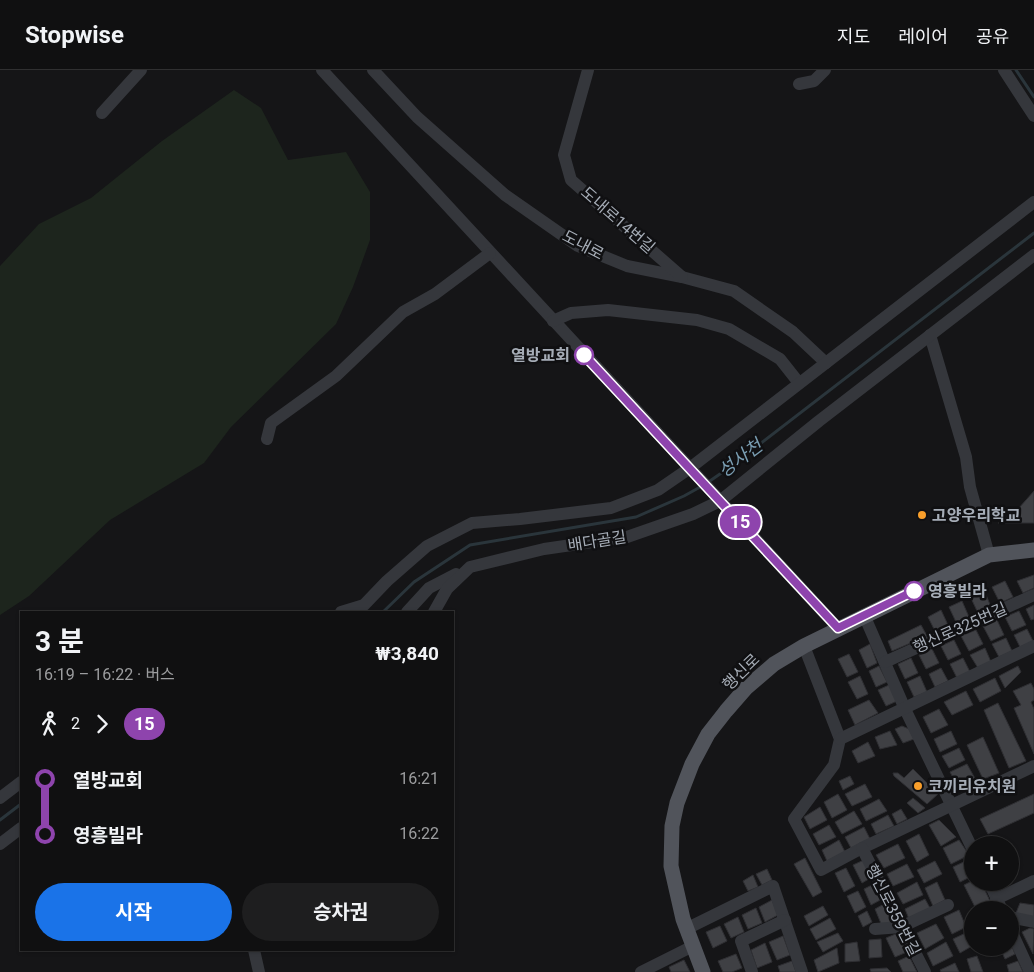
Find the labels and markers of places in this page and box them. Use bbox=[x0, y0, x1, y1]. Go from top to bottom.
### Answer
marker: 열방교회 bbox=[574, 345, 594, 365]
place label: 열방교회 bbox=[511, 346, 570, 365]
place label: 고양우리학교 bbox=[932, 506, 1021, 525]
marker: 고양우리학교 bbox=[916, 509, 928, 521]
marker: 영흥빌라 bbox=[904, 581, 924, 601]
place label: 영흥빌라 bbox=[928, 582, 987, 601]
place label: 코끼리유치원 bbox=[928, 777, 1016, 796]
marker: 코끼리유치원 bbox=[912, 780, 924, 792]

